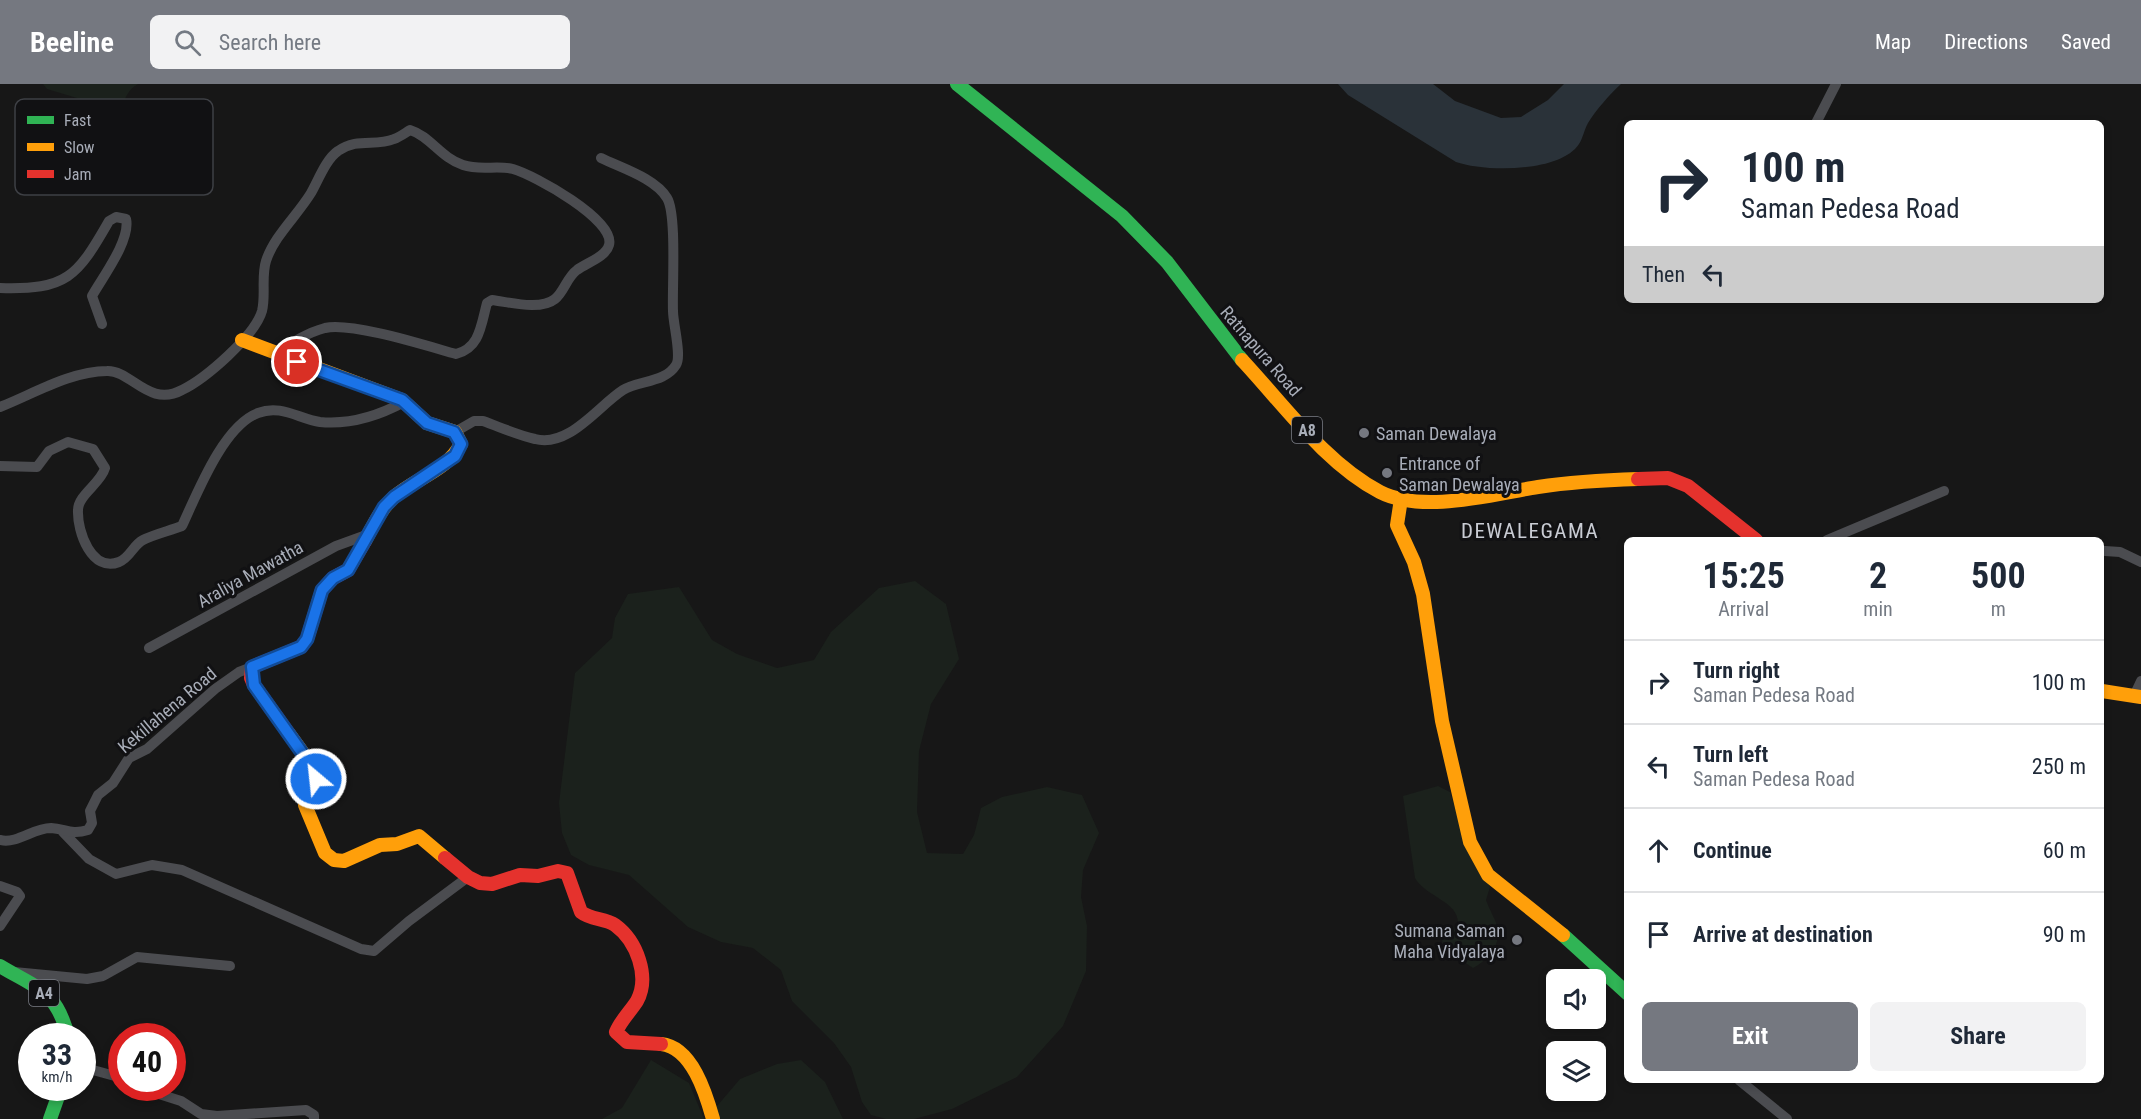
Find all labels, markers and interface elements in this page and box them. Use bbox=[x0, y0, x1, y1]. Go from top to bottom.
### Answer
search box bbox=[150, 15, 570, 69]
text: Beeline bbox=[30, 26, 114, 59]
icon: search bbox=[171, 26, 204, 59]
text: Search here bbox=[219, 30, 321, 55]
text: Map bbox=[1875, 30, 1911, 54]
text: Directions bbox=[1944, 30, 2028, 54]
text: Saved bbox=[2061, 30, 2111, 54]
legend bbox=[15, 99, 213, 195]
text: Fast bbox=[64, 111, 91, 130]
text: Slow bbox=[64, 138, 94, 157]
text: 100 m bbox=[1741, 143, 1846, 192]
icon: right bbox=[1642, 144, 1720, 222]
text: Jam bbox=[64, 165, 91, 184]
text: Saman Pedesa Road bbox=[1741, 193, 1960, 225]
icon: left bbox=[1697, 258, 1730, 291]
text: Then bbox=[1642, 262, 1685, 287]
street label: Ratnapura Road bbox=[1216, 302, 1306, 400]
pin bbox=[271, 336, 322, 387]
icon: arrive bbox=[280, 345, 313, 378]
road number: A8 bbox=[1292, 417, 1322, 443]
place label: Saman Dewalaya bbox=[1376, 423, 1497, 444]
marker: Saman Dewalaya bbox=[1357, 426, 1371, 440]
place label: Entrance of Saman Dewalaya bbox=[1399, 453, 1520, 495]
marker: Entrance of Saman Dewalaya bbox=[1380, 466, 1394, 480]
district label: DEWALEGAMA bbox=[1461, 519, 1599, 543]
street label: Araliya Mawatha bbox=[193, 536, 307, 612]
text: 15:25 bbox=[1702, 555, 1785, 597]
text: 2 bbox=[1869, 555, 1887, 597]
text: 500 bbox=[1971, 555, 2026, 597]
text: Arrival bbox=[1718, 597, 1769, 621]
text: min bbox=[1863, 597, 1893, 621]
text: m bbox=[1991, 597, 2006, 621]
text: Turn right bbox=[1693, 658, 1780, 683]
street label: Kekillahena Road bbox=[114, 663, 220, 757]
icon: right bbox=[1642, 666, 1675, 699]
text: 100 m bbox=[2032, 670, 2086, 695]
text: Saman Pedesa Road bbox=[1693, 683, 1855, 707]
text: Turn left bbox=[1693, 742, 1768, 767]
position arrow bbox=[284, 747, 348, 811]
icon: left bbox=[1642, 750, 1675, 783]
text: 250 m bbox=[2032, 754, 2086, 779]
text: Saman Pedesa Road bbox=[1693, 767, 1855, 791]
icon: ahead bbox=[1642, 834, 1675, 867]
text: Continue bbox=[1693, 838, 1772, 863]
text: 60 m bbox=[2043, 838, 2086, 863]
icon: arrive bbox=[1642, 918, 1675, 951]
place label: Sumana Saman Maha Vidyalaya bbox=[1394, 920, 1505, 962]
text: Arrive at destination bbox=[1693, 922, 1873, 947]
text: 90 m bbox=[2043, 922, 2086, 947]
marker: Sumana Saman Maha Vidyalaya bbox=[1510, 933, 1524, 947]
map controls bbox=[1546, 969, 1606, 1101]
button: sound bbox=[1546, 969, 1606, 1029]
road number: A4 bbox=[29, 980, 59, 1006]
button: Exit bbox=[1642, 1002, 1858, 1071]
button: Share bbox=[1870, 1002, 2086, 1071]
speed limit sign: 40 bbox=[108, 1023, 186, 1101]
text: 33 bbox=[42, 1037, 72, 1072]
button: layers bbox=[1546, 1041, 1606, 1101]
text: km/h bbox=[42, 1068, 72, 1086]

